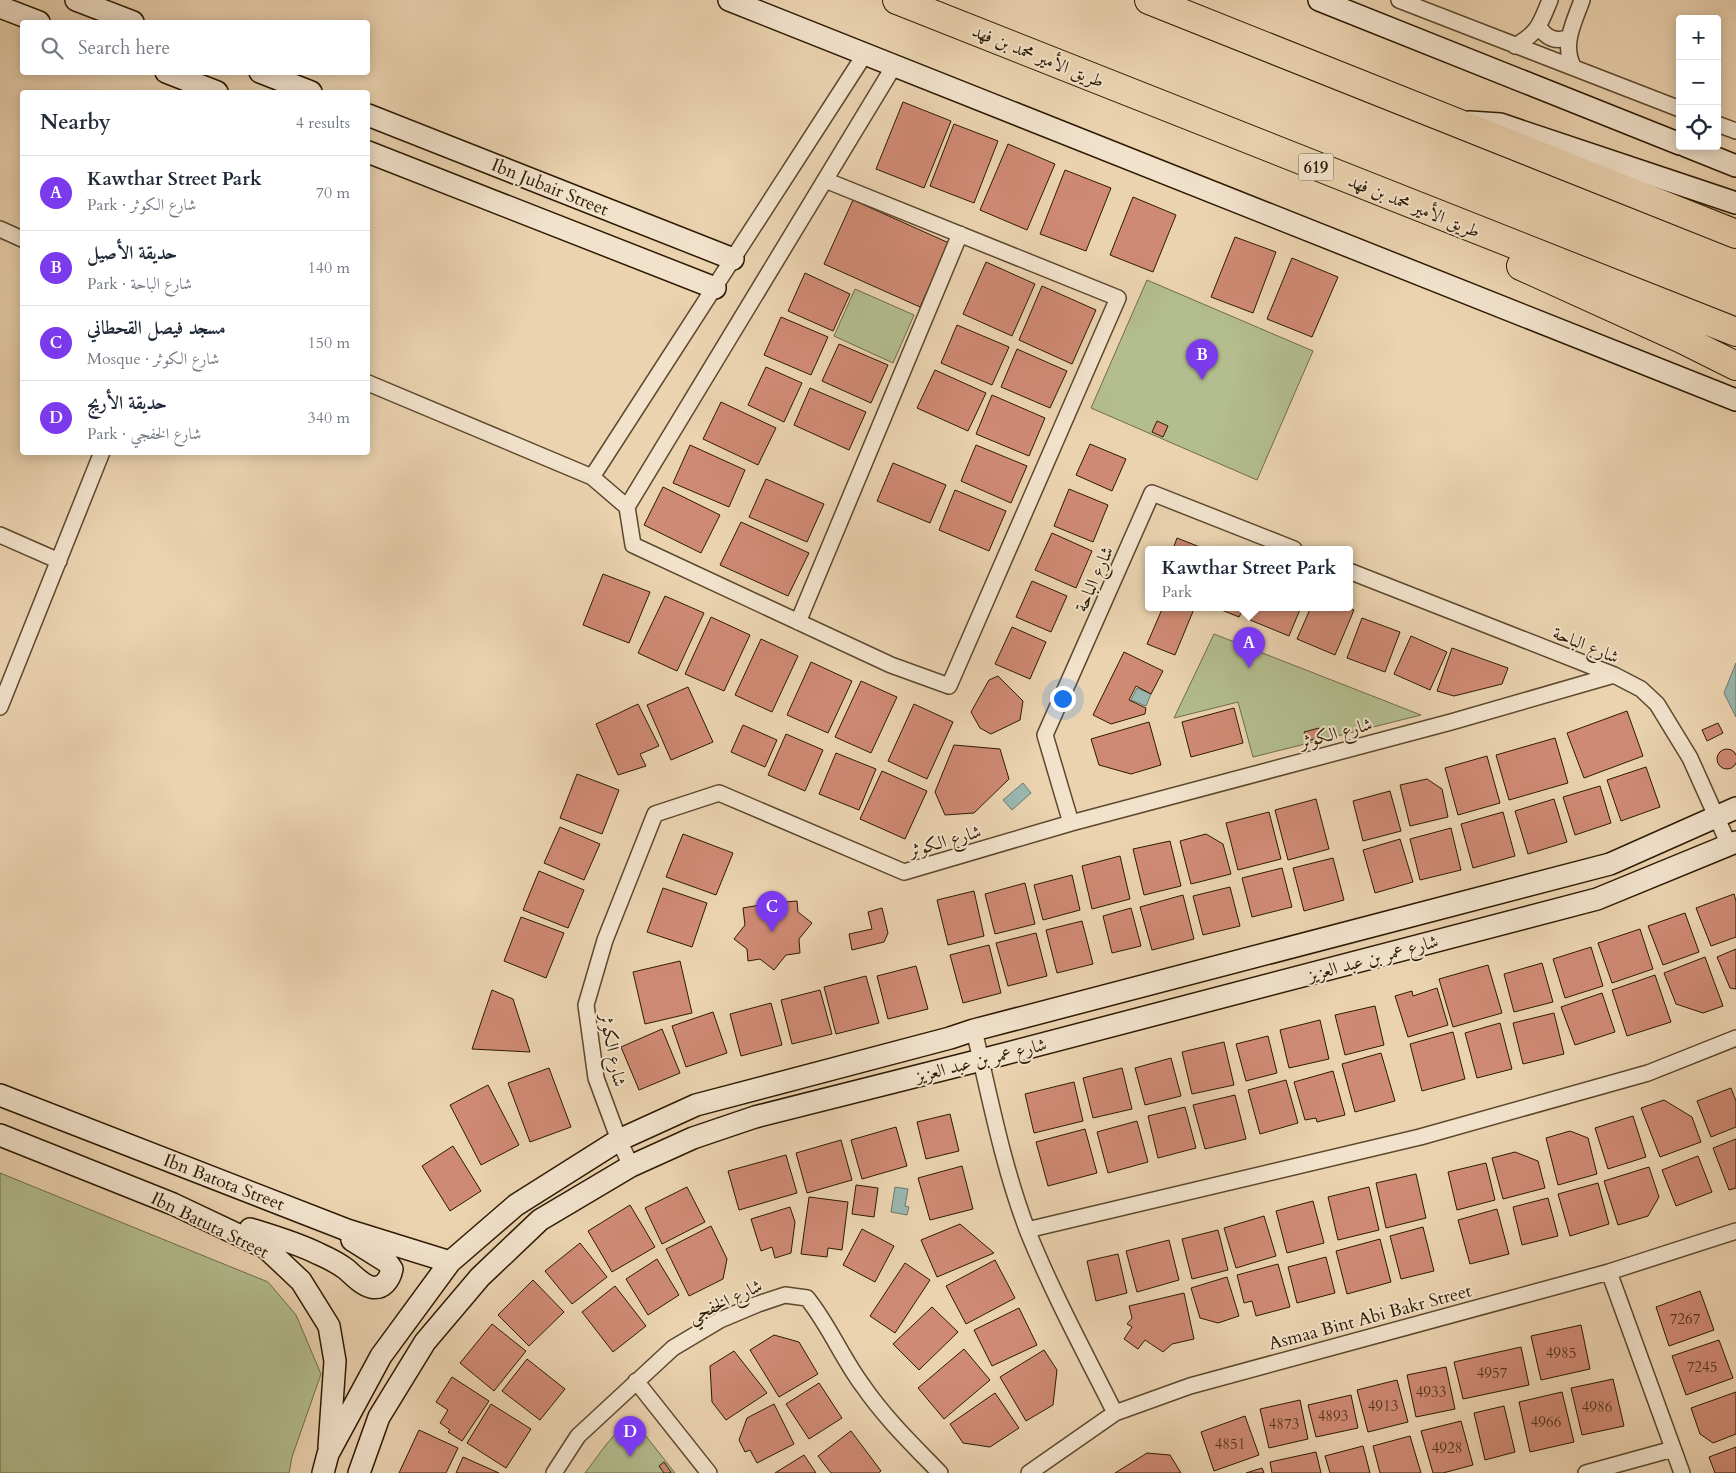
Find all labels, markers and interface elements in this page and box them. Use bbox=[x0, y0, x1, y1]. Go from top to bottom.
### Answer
map controls bbox=[1676, 15, 1721, 150]
button: + bbox=[1676, 15, 1721, 60]
street label: طريق الأمير محمد بن فهد bbox=[968, 18, 1108, 94]
search box bbox=[20, 20, 370, 75]
icon: search bbox=[38, 34, 66, 62]
text: Search here bbox=[78, 35, 170, 61]
button: − bbox=[1676, 60, 1721, 105]
button: locate bbox=[1676, 105, 1721, 150]
text: Nearby bbox=[40, 108, 111, 137]
text: 4 results bbox=[296, 112, 350, 134]
street label: Ibn Jubair Street bbox=[488, 153, 612, 222]
road number: 619 bbox=[1298, 154, 1334, 180]
text: Kawthar Street Park bbox=[87, 166, 262, 192]
street label: طريق الأمير محمد بن فهد bbox=[1344, 168, 1484, 244]
text: A bbox=[50, 182, 62, 204]
text: 70 m bbox=[316, 182, 350, 204]
text: Park · شارع الكوثر bbox=[87, 194, 196, 216]
text: حديقة الأصيل bbox=[87, 240, 177, 266]
text: B bbox=[50, 257, 62, 279]
text: 140 m bbox=[308, 257, 350, 279]
text: Park · شارع الباحة bbox=[87, 273, 192, 295]
text: مسجد فيصل القحطاني bbox=[87, 315, 226, 341]
text: C bbox=[50, 332, 62, 354]
text: 150 m bbox=[308, 332, 350, 354]
pin: B bbox=[1186, 339, 1218, 380]
text: Mosque · شارع الكوثر bbox=[87, 348, 219, 370]
text: حديقة الأريج bbox=[87, 390, 167, 416]
text: D bbox=[49, 407, 63, 429]
text: 340 m bbox=[308, 407, 350, 429]
text: Park · شارع الخفجي bbox=[87, 423, 201, 445]
street label: شارع الباحة bbox=[1069, 542, 1122, 617]
popup bbox=[1145, 546, 1353, 611]
text: Kawthar Street Park bbox=[1162, 555, 1336, 581]
text: Park bbox=[1162, 581, 1192, 603]
street label: شارع الباحة bbox=[1548, 621, 1623, 672]
pin: A bbox=[1233, 627, 1265, 668]
your location bbox=[1050, 686, 1076, 712]
street label: شارع الكوثر bbox=[1295, 712, 1376, 758]
street label: شارع الكوثر bbox=[904, 819, 985, 866]
pin: C bbox=[756, 891, 788, 932]
street label: شارع عمر بن عبد العزيز bbox=[1303, 929, 1442, 990]
street label: شارع الكوثر bbox=[591, 1009, 632, 1089]
street label: شارع عمر بن عبد العزيز bbox=[911, 1032, 1050, 1091]
street label: Ibn Batota Street bbox=[160, 1148, 288, 1217]
street label: Ibn Batuta Street bbox=[147, 1186, 273, 1265]
street label: شارع الخفجي bbox=[684, 1273, 768, 1333]
street label: Asmaa Bint Abi Bakr Street bbox=[1266, 1278, 1475, 1357]
house number: 7267 bbox=[1670, 1309, 1701, 1329]
house number: 4985 bbox=[1546, 1343, 1576, 1363]
house number: 7245 bbox=[1687, 1357, 1717, 1377]
house number: 4957 bbox=[1477, 1363, 1508, 1383]
house number: 4933 bbox=[1416, 1382, 1446, 1402]
house number: 4913 bbox=[1368, 1396, 1398, 1416]
house number: 4986 bbox=[1582, 1397, 1613, 1417]
house number: 4893 bbox=[1318, 1406, 1348, 1426]
house number: 4966 bbox=[1531, 1412, 1562, 1432]
house number: 4873 bbox=[1269, 1414, 1299, 1434]
pin: D bbox=[614, 1416, 646, 1457]
house number: 4851 bbox=[1215, 1434, 1245, 1454]
house number: 4928 bbox=[1432, 1438, 1462, 1458]

